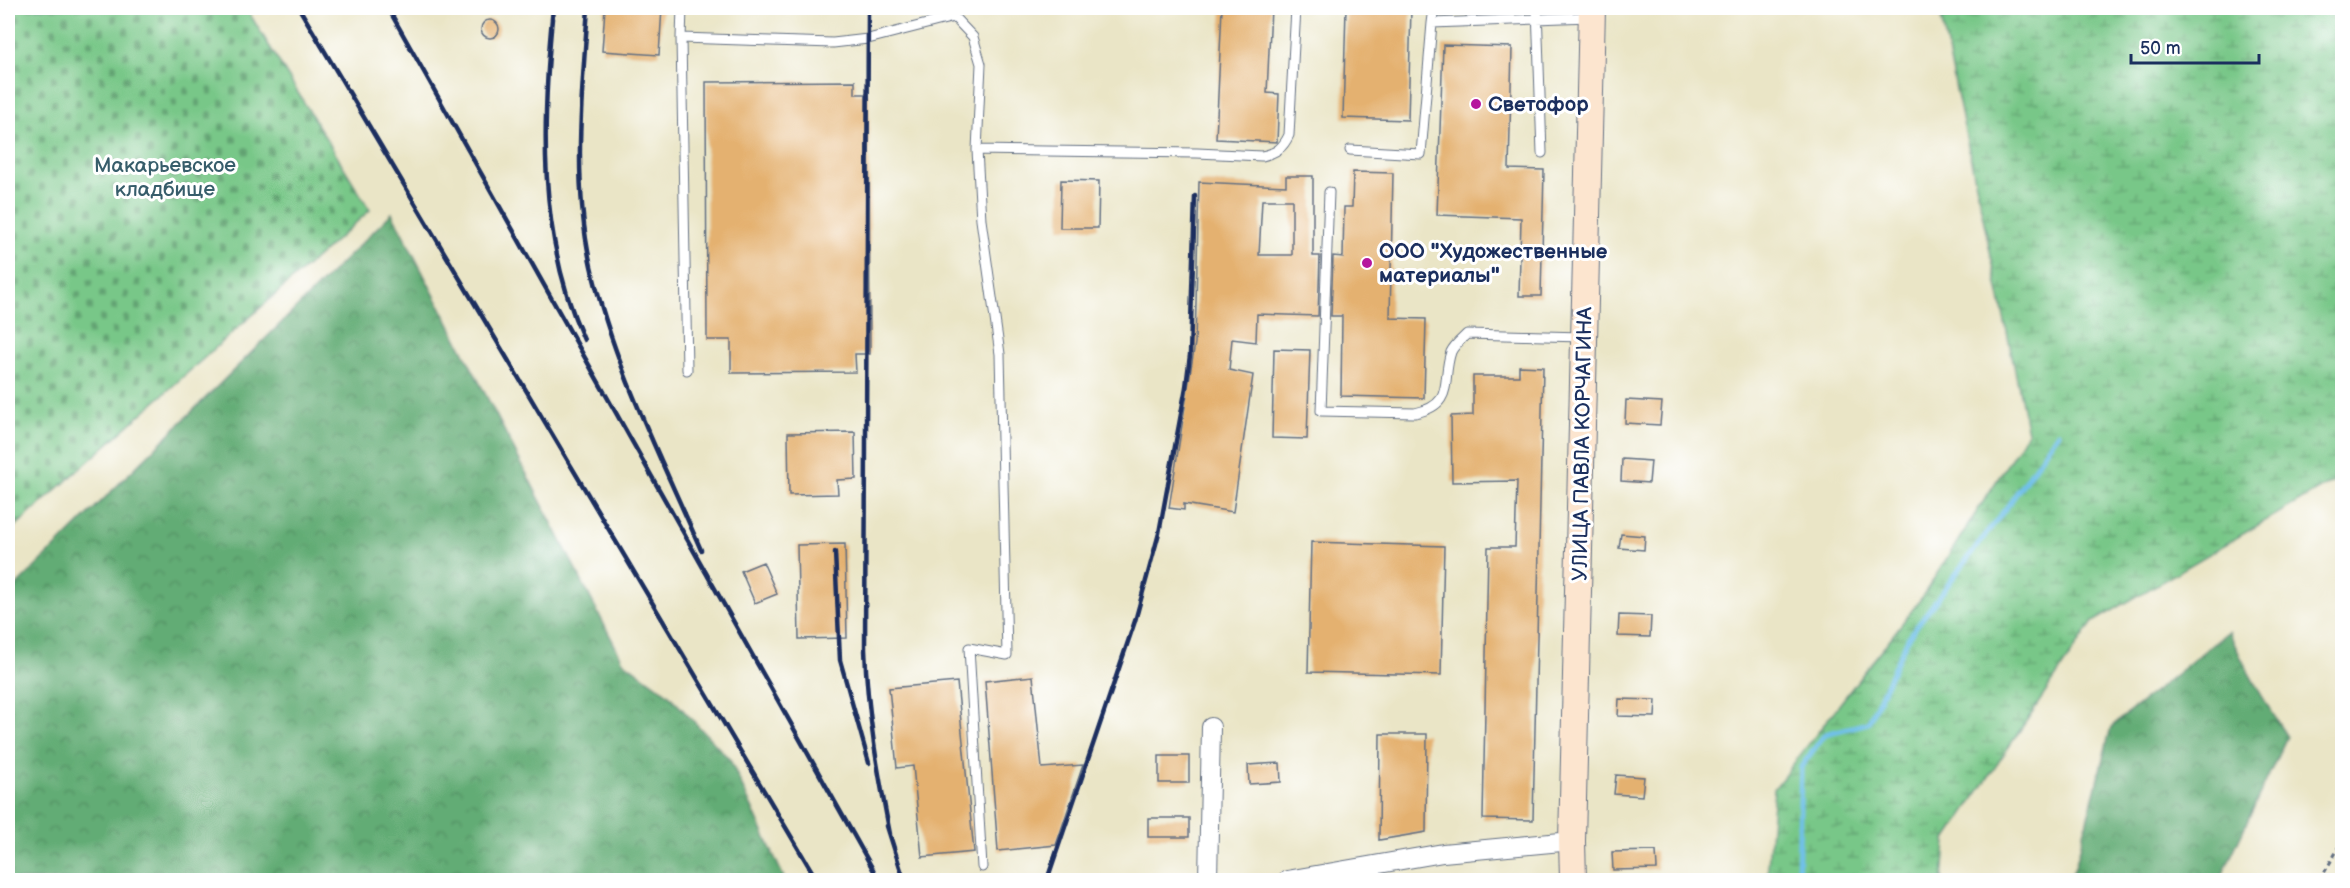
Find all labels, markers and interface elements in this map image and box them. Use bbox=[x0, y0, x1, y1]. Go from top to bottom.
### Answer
scale bar bbox=[2131, 27, 2258, 65]
text: 50 m bbox=[2140, 38, 2181, 59]
place label: Светофор bbox=[1488, 92, 1589, 117]
marker: Светофор bbox=[1469, 97, 1483, 111]
park label: Макарьевское кладбище bbox=[94, 153, 236, 202]
place label: ООО "Художественные материалы" bbox=[1379, 239, 1608, 288]
marker: ООО "Художественные материалы" bbox=[1360, 256, 1374, 270]
street label: УЛИЦА ПАВЛА КОРЧАГИНА bbox=[1568, 306, 1597, 581]

